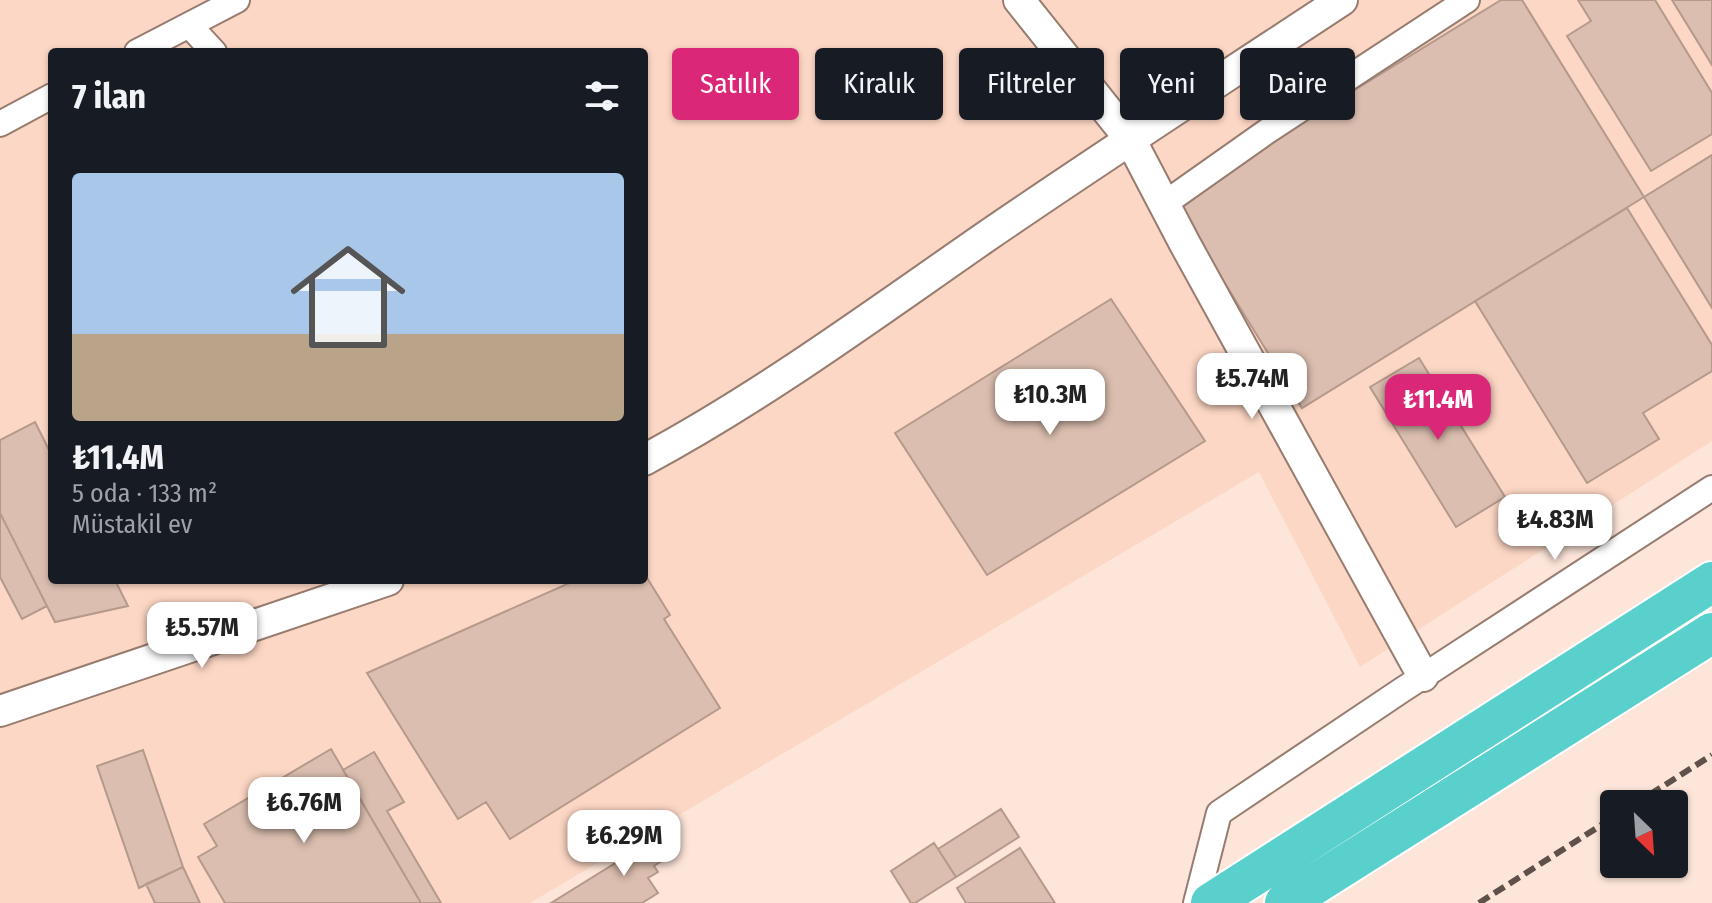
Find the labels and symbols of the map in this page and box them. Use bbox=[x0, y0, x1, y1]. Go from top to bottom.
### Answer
pin: ₺5.74M bbox=[1187, 353, 1317, 421]
pin: ₺10.3M bbox=[985, 369, 1115, 437]
pin: ₺11.4M bbox=[1373, 374, 1503, 442]
pin: ₺4.83M bbox=[1490, 494, 1620, 562]
pin: ₺5.57M bbox=[137, 602, 267, 670]
pin: ₺6.76M bbox=[239, 777, 369, 845]
north arrow bbox=[1600, 790, 1688, 878]
pin: ₺6.29M bbox=[559, 810, 689, 878]

